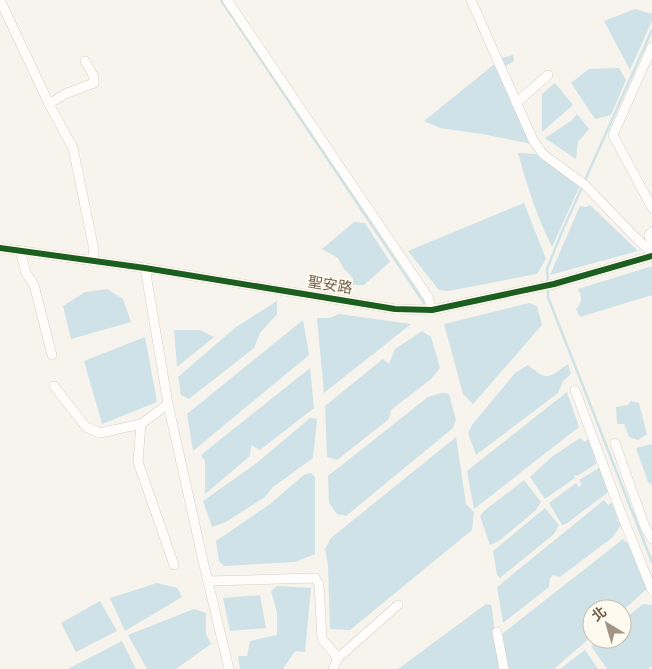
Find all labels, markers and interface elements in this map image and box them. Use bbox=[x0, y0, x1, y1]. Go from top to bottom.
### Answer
street label: 聖安路 bbox=[306, 271, 354, 297]
north arrow bbox=[582, 599, 632, 649]
text: 北 bbox=[587, 602, 610, 625]

